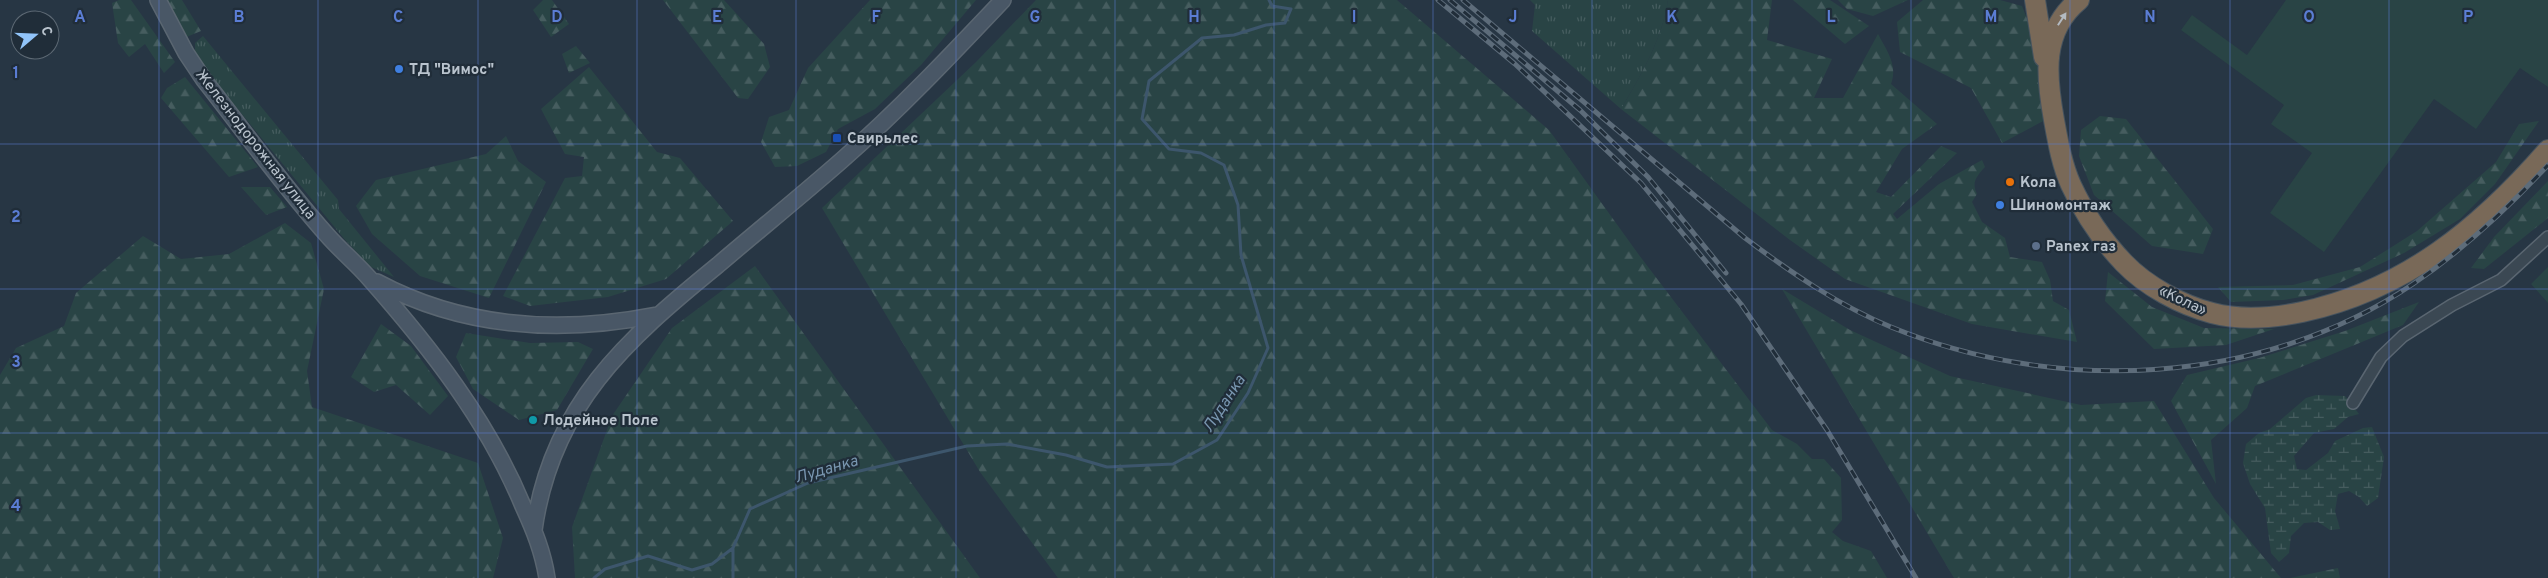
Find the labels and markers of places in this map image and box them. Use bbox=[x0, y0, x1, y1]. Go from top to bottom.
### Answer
place label: ТД "Вимос" bbox=[409, 61, 494, 80]
marker: ТД "Вимос" bbox=[393, 63, 405, 75]
place label: Свирьлес bbox=[847, 130, 918, 149]
marker: Свирьлес bbox=[831, 132, 843, 144]
place label: Кола bbox=[2020, 174, 2056, 193]
marker: Кола bbox=[2004, 176, 2016, 188]
place label: Шиномонтаж bbox=[2010, 197, 2111, 216]
marker: Шиномонтаж bbox=[1994, 199, 2006, 211]
place label: Panex газ bbox=[2046, 238, 2116, 257]
marker: Panex газ bbox=[2030, 240, 2042, 252]
place label: Лодейное Поле bbox=[543, 412, 658, 431]
marker: Лодейное Поле bbox=[527, 414, 539, 426]

